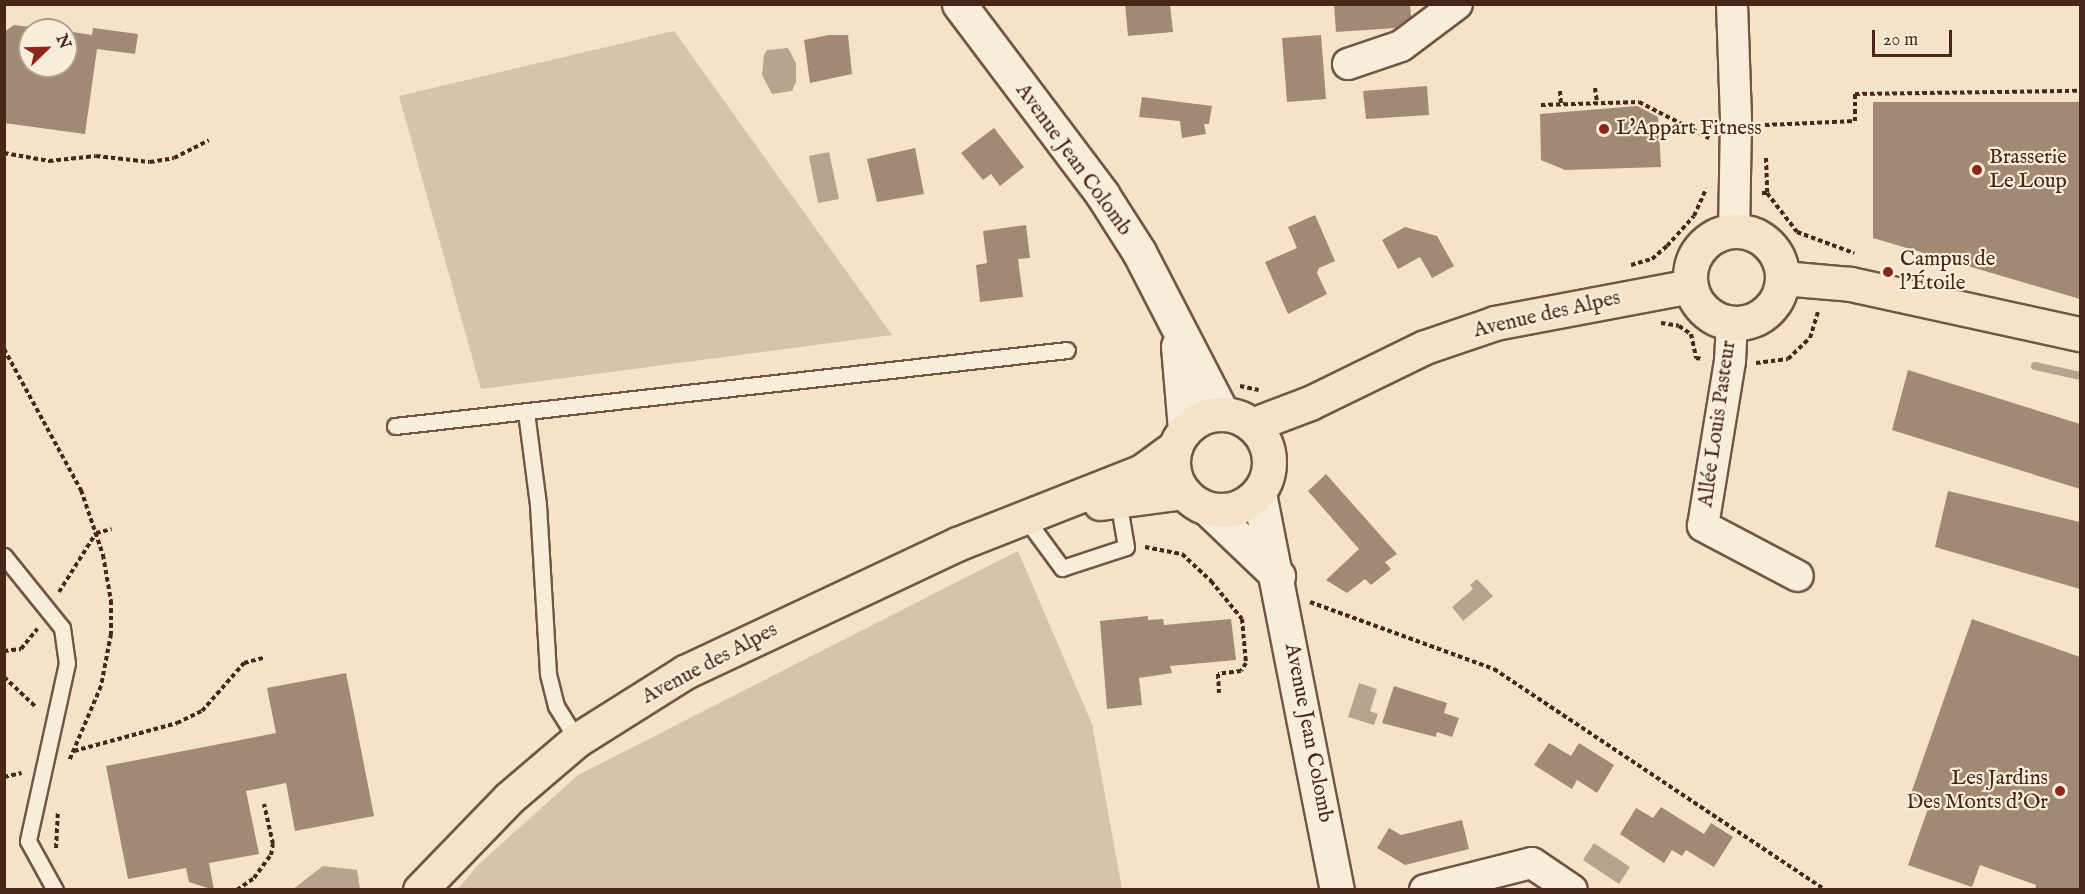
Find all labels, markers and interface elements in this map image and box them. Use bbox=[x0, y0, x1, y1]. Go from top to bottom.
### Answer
north arrow bbox=[18, 18, 78, 78]
scale bar bbox=[1875, 18, 1954, 56]
text: 20 m bbox=[1883, 29, 1918, 52]
text: N bbox=[51, 31, 75, 52]
street label: Avenue Jean Colomb bbox=[1009, 79, 1137, 241]
place label: L'Appart Fitness bbox=[1616, 116, 1762, 142]
marker: L'Appart Fitness bbox=[1597, 122, 1611, 136]
place label: Brasserie Le Loup bbox=[1989, 145, 2067, 195]
marker: Brasserie Le Loup bbox=[1970, 163, 1984, 177]
place label: Campus de l'Étoile bbox=[1900, 247, 1995, 297]
marker: Campus de l'Étoile bbox=[1881, 265, 1895, 279]
street label: Avenue des Alpes bbox=[1471, 286, 1623, 344]
street label: Allée Louis Pasteur bbox=[1694, 339, 1742, 509]
street label: Avenue des Alpes bbox=[638, 618, 782, 710]
street label: Avenue Jean Colomb bbox=[1278, 641, 1338, 825]
place label: Les Jardins Des Monts d'Or bbox=[1906, 766, 2048, 816]
marker: Les Jardins Des Monts d'Or bbox=[2053, 784, 2067, 798]

